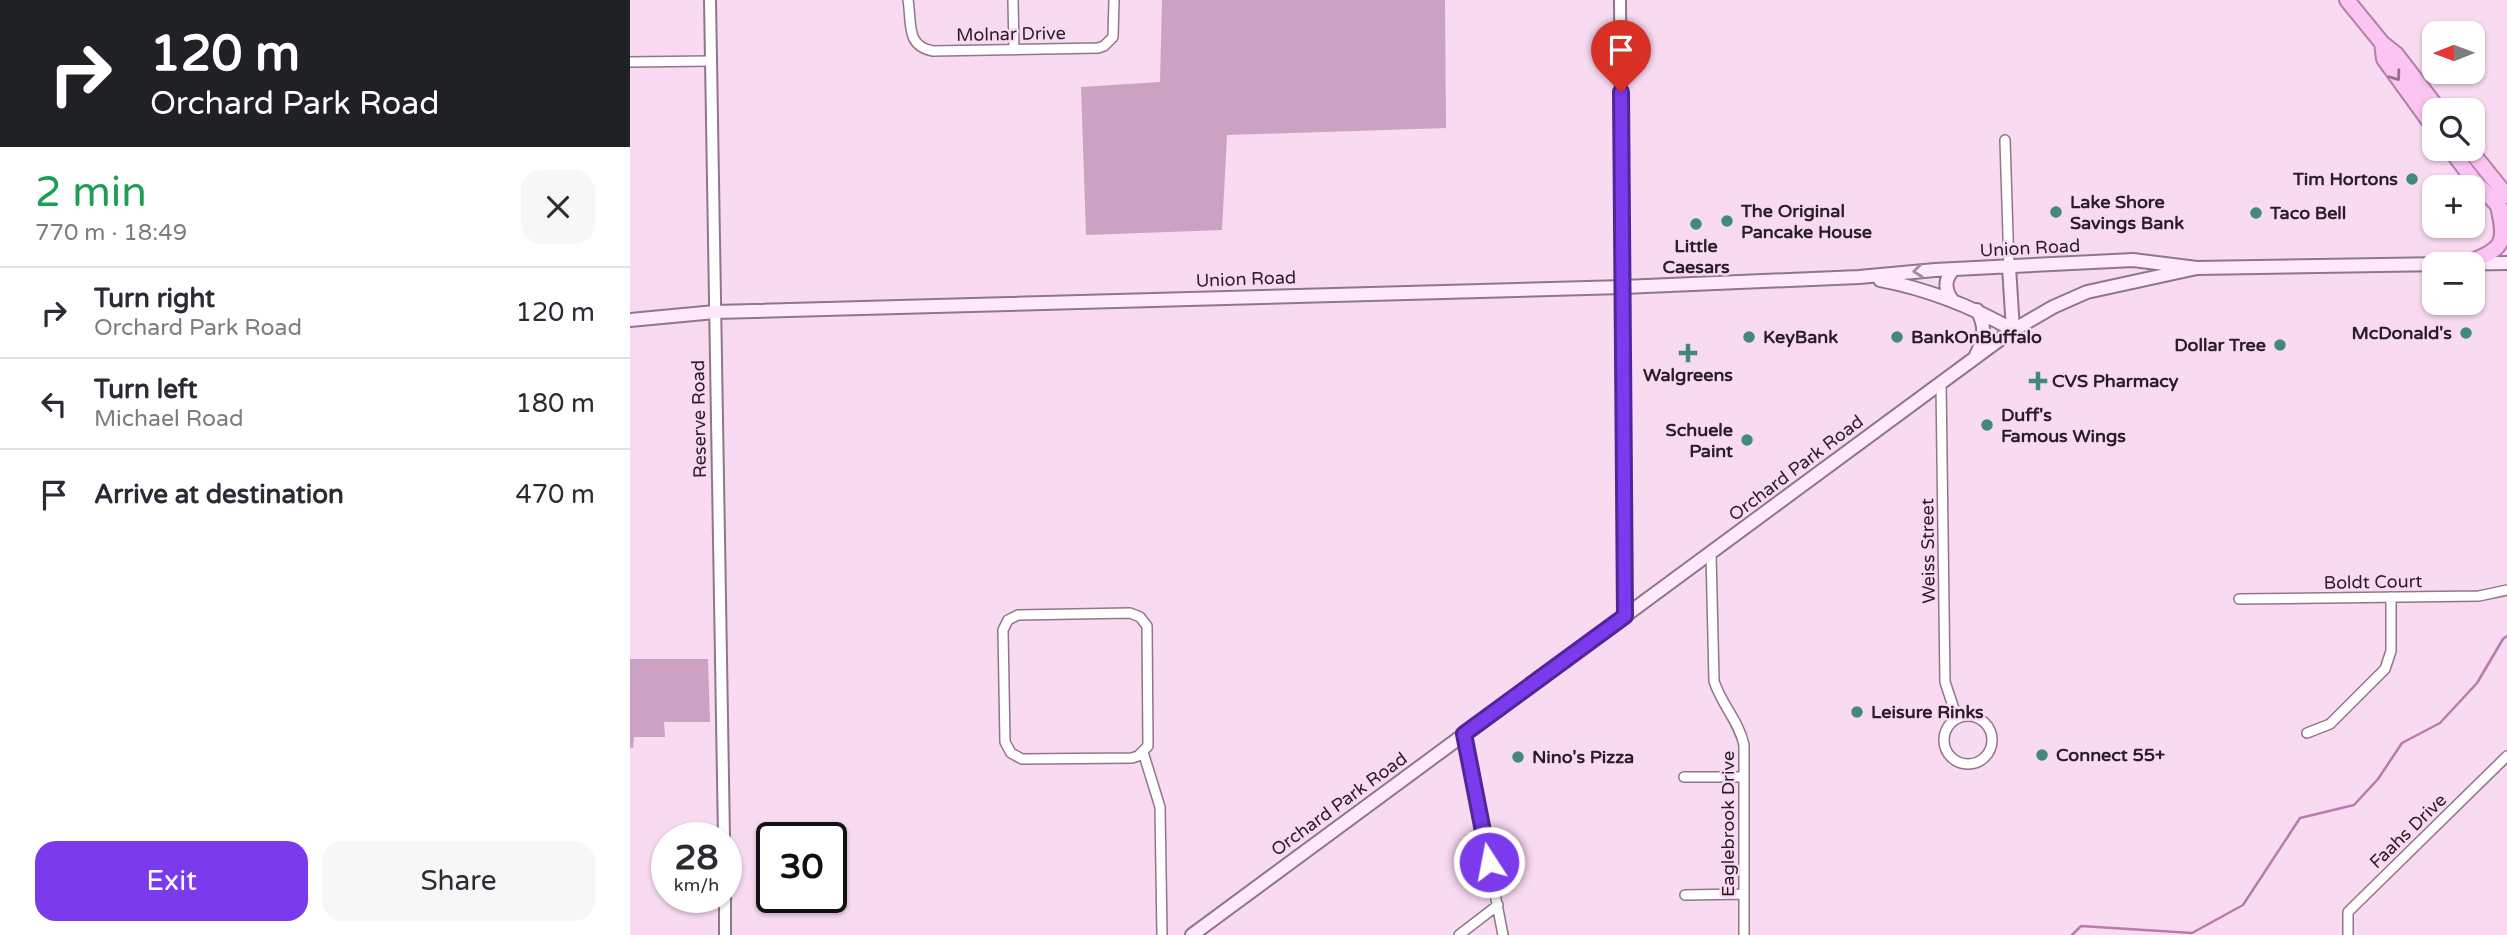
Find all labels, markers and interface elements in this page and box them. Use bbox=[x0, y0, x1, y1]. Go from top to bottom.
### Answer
pin bbox=[1591, 20, 1651, 92]
north arrow bbox=[2422, 21, 2485, 84]
map controls bbox=[2422, 21, 2485, 315]
street label: Molnar Drive bbox=[956, 22, 1066, 46]
text: 120 m bbox=[150, 25, 300, 84]
icon: right bbox=[35, 28, 126, 119]
icon: arrive bbox=[1602, 31, 1640, 69]
one-way arrow bbox=[2388, 68, 2400, 81]
text: Orchard Park Road bbox=[150, 85, 439, 123]
button: search bbox=[2422, 98, 2485, 161]
text: 2 min bbox=[35, 167, 147, 218]
place label: Tim Hortons bbox=[2292, 168, 2398, 190]
button: close bbox=[521, 170, 595, 244]
marker: Tim Hortons bbox=[2404, 171, 2420, 187]
button: + bbox=[2422, 175, 2485, 238]
place label: Lake Shore Savings Bank bbox=[2070, 191, 2184, 234]
place label: The Original Pancake House bbox=[1740, 200, 1872, 243]
place label: Taco Bell bbox=[2269, 202, 2346, 224]
marker: Lake Shore Savings Bank bbox=[2048, 204, 2064, 220]
marker: Taco Bell bbox=[2248, 205, 2264, 221]
marker: The Original Pancake House bbox=[1719, 213, 1735, 229]
marker: Little Caesars bbox=[1688, 216, 1704, 232]
text: 770 m · 18:49 bbox=[35, 219, 187, 247]
street label: Union Road bbox=[1979, 234, 2081, 262]
place label: Little Caesars bbox=[1662, 235, 1730, 278]
button: − bbox=[2422, 252, 2485, 315]
one-way arrow bbox=[1912, 264, 1924, 279]
street label: Union Road bbox=[1195, 266, 1297, 292]
text: Turn right bbox=[94, 283, 215, 314]
icon: right bbox=[35, 294, 73, 332]
text: 120 m bbox=[515, 297, 595, 328]
text: Orchard Park Road bbox=[94, 314, 302, 342]
place label: McDonald's bbox=[2352, 322, 2452, 344]
marker: McDonald's bbox=[2458, 325, 2474, 341]
place label: KeyBank bbox=[1763, 326, 1838, 348]
place label: BankOnBuffalo bbox=[1911, 326, 2042, 348]
marker: KeyBank bbox=[1741, 329, 1757, 345]
marker: BankOnBuffalo bbox=[1889, 329, 1905, 345]
place label: Dollar Tree bbox=[2174, 334, 2266, 356]
marker: Dollar Tree bbox=[2272, 337, 2288, 353]
marker: Walgreens bbox=[1680, 345, 1696, 361]
street label: Reserve Road bbox=[687, 360, 711, 478]
place label: Walgreens bbox=[1643, 364, 1733, 386]
place label: CVS Pharmacy bbox=[2052, 370, 2179, 392]
marker: CVS Pharmacy bbox=[2030, 373, 2046, 389]
text: Turn left bbox=[94, 374, 197, 405]
icon: left bbox=[35, 385, 73, 423]
text: 180 m bbox=[515, 388, 595, 419]
place label: Duff's Famous Wings bbox=[2001, 404, 2126, 447]
text: Michael Road bbox=[94, 405, 243, 433]
street label: Orchard Park Road bbox=[1724, 410, 1868, 526]
marker: Duff's Famous Wings bbox=[1979, 417, 1995, 433]
place label: Schuele Paint bbox=[1666, 419, 1733, 462]
marker: Schuele Paint bbox=[1739, 432, 1755, 448]
icon: arrive bbox=[35, 476, 73, 514]
text: Arrive at destination bbox=[94, 479, 344, 510]
text: 470 m bbox=[515, 479, 595, 510]
street label: Weiss Street bbox=[1916, 498, 1940, 604]
street label: Boldt Court bbox=[2324, 570, 2423, 594]
place label: Leisure Rinks bbox=[1871, 701, 1984, 723]
marker: Leisure Rinks bbox=[1849, 704, 1865, 720]
place label: Connect 55+ bbox=[2056, 744, 2165, 766]
place label: Nino's Pizza bbox=[1532, 746, 1634, 768]
street label: Orchard Park Road bbox=[1267, 747, 1411, 861]
marker: Connect 55+ bbox=[2034, 747, 2050, 763]
marker: Nino's Pizza bbox=[1510, 749, 1526, 765]
street label: Eaglebrook Drive bbox=[1717, 751, 1739, 897]
street label: Faahs Drive bbox=[2365, 789, 2451, 873]
speed limit sign: 30 bbox=[756, 822, 847, 913]
position arrow bbox=[1452, 825, 1526, 899]
text: 28 bbox=[675, 837, 718, 879]
button: Exit bbox=[35, 841, 308, 921]
button: Share bbox=[322, 841, 595, 921]
text: km/h bbox=[674, 874, 719, 896]

